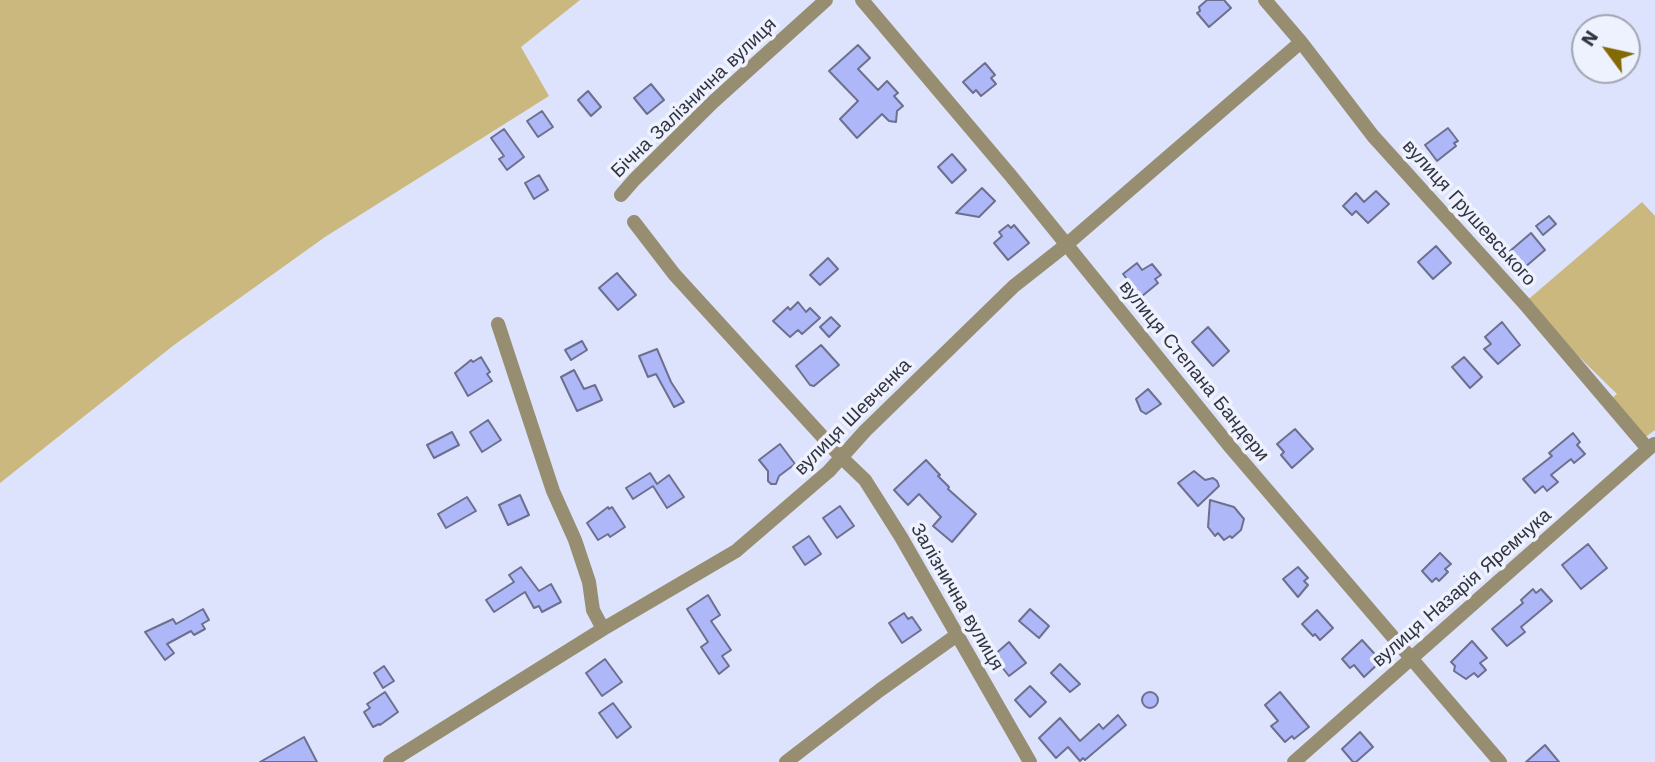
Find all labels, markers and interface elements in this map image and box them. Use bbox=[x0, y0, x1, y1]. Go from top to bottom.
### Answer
street label: Бічна Залізнична вулиця bbox=[607, 13, 781, 183]
north arrow bbox=[1571, 14, 1641, 84]
text: N bbox=[1576, 26, 1603, 51]
street label: вулиця Грушевського bbox=[1397, 135, 1541, 291]
street label: вулиця Степана Бандери bbox=[1114, 276, 1274, 466]
street label: вулиця Шевченка bbox=[790, 354, 916, 480]
street label: вулиця Назарія Яремчука bbox=[1368, 504, 1556, 672]
street label: Залізнична вулиця bbox=[906, 519, 1008, 675]

